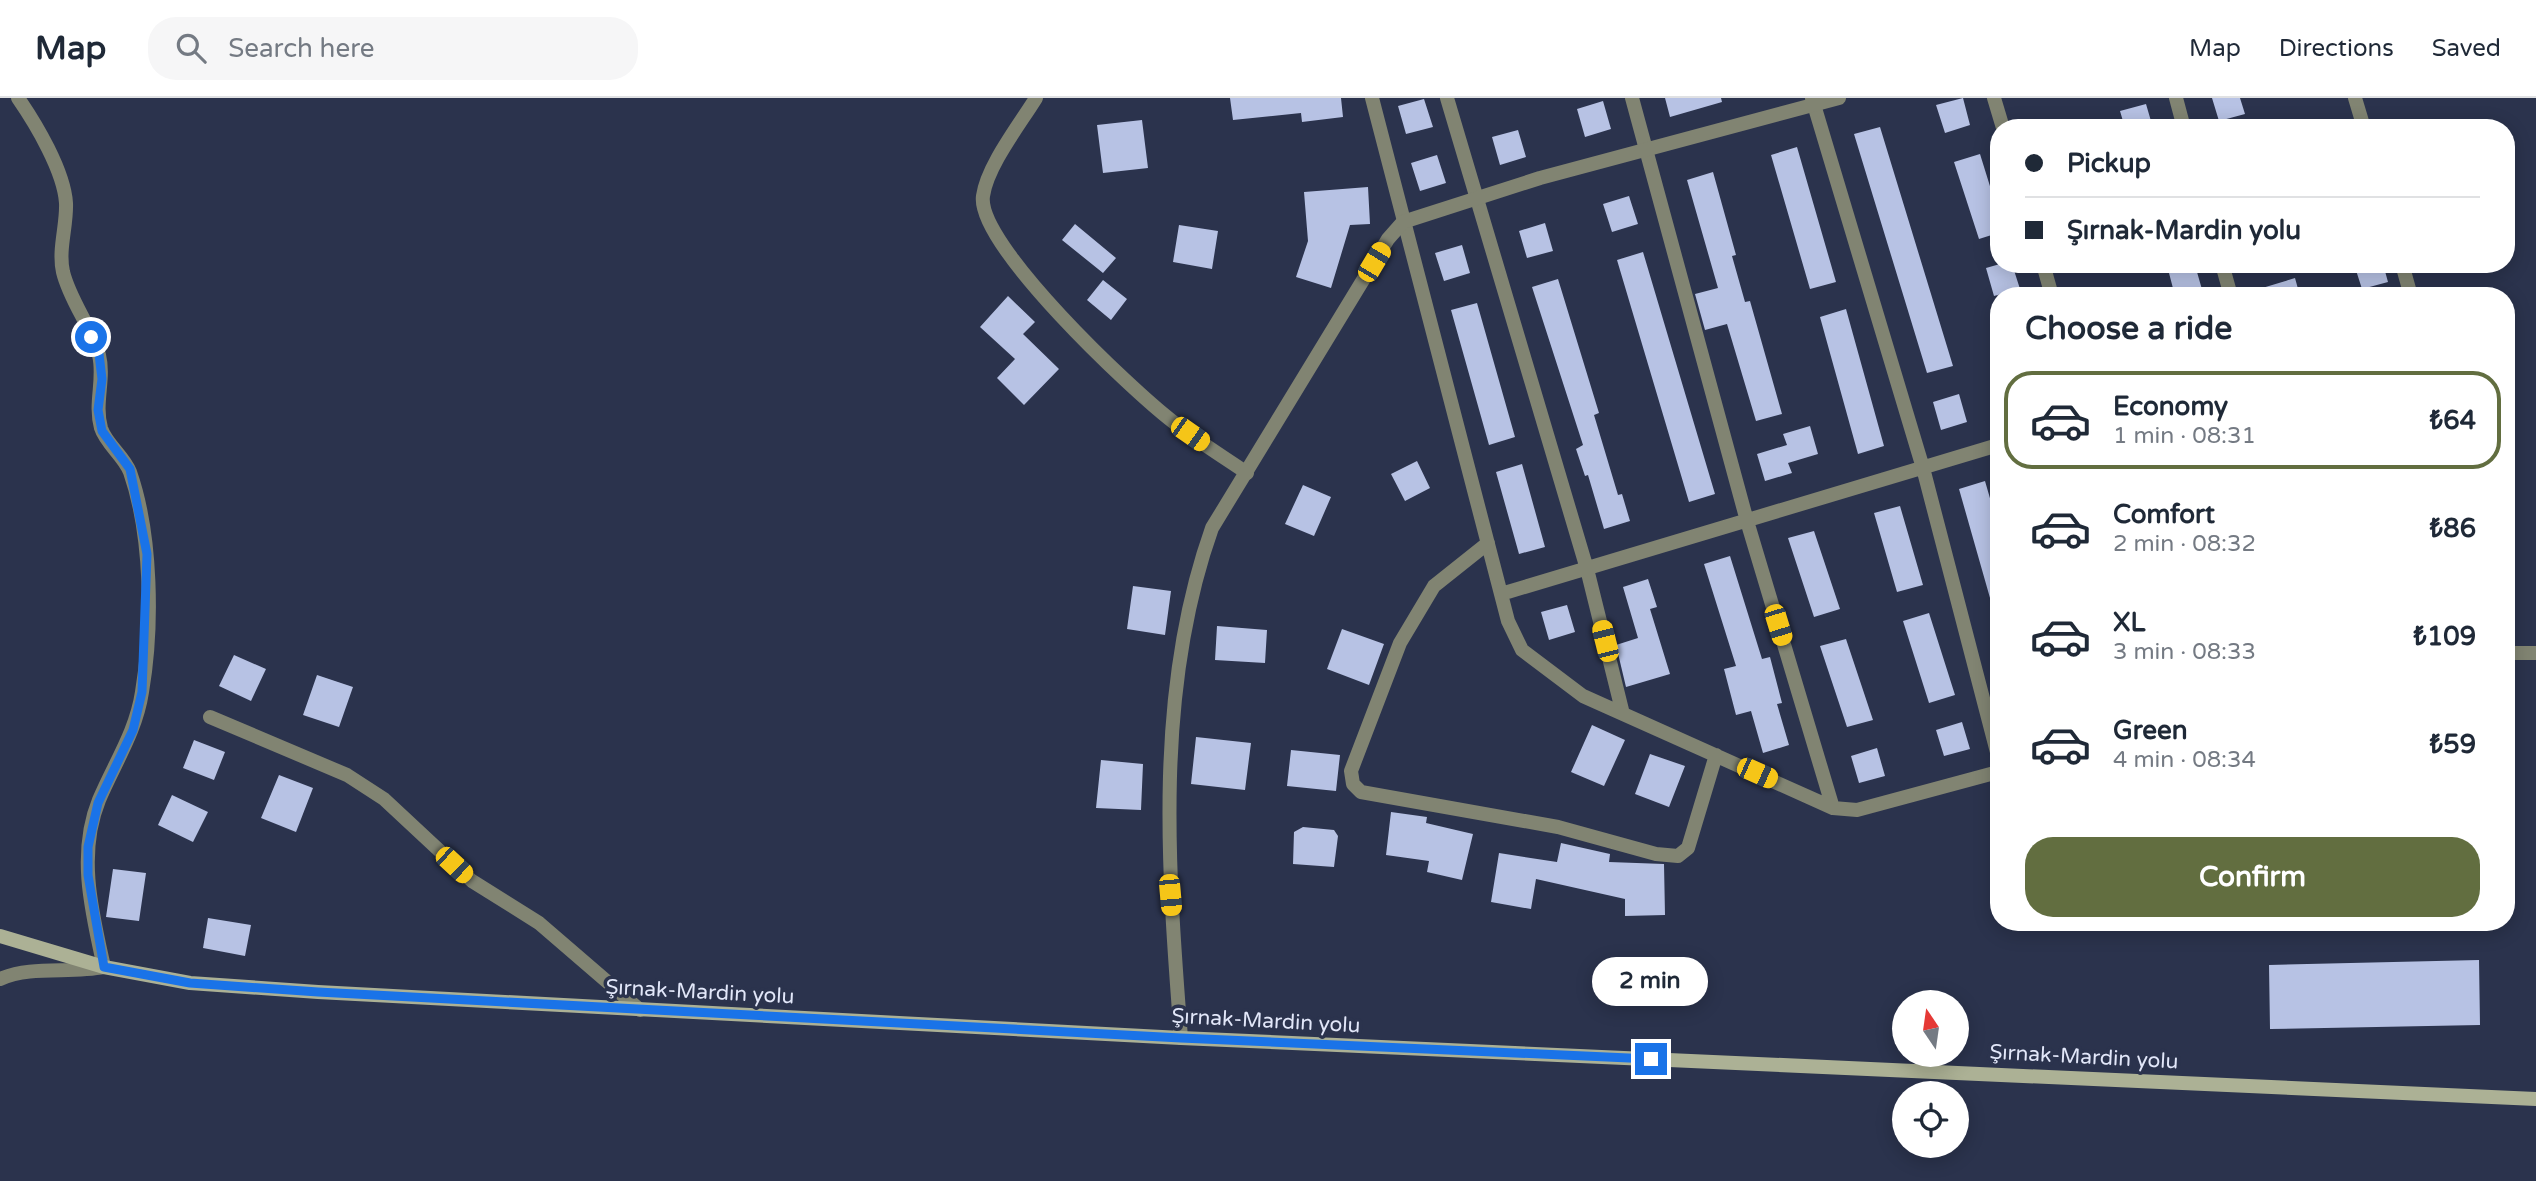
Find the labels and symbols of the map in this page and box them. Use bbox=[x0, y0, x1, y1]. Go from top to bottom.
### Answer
car bbox=[1355, 239, 1394, 285]
route start bbox=[75, 321, 107, 353]
car bbox=[1167, 413, 1214, 455]
car bbox=[1762, 602, 1795, 648]
car bbox=[1590, 618, 1621, 664]
car bbox=[1734, 755, 1781, 791]
car bbox=[432, 843, 477, 887]
car bbox=[1158, 873, 1183, 917]
callout: 2 min bbox=[1593, 958, 1709, 1006]
street label: Şırnak-Mardin yolu bbox=[605, 975, 795, 1009]
north arrow bbox=[1892, 990, 1969, 1068]
street label: Şırnak-Mardin yolu bbox=[1171, 1004, 1361, 1038]
street label: Şırnak-Mardin yolu bbox=[1989, 1040, 2179, 1074]
route end bbox=[1635, 1043, 1667, 1075]

